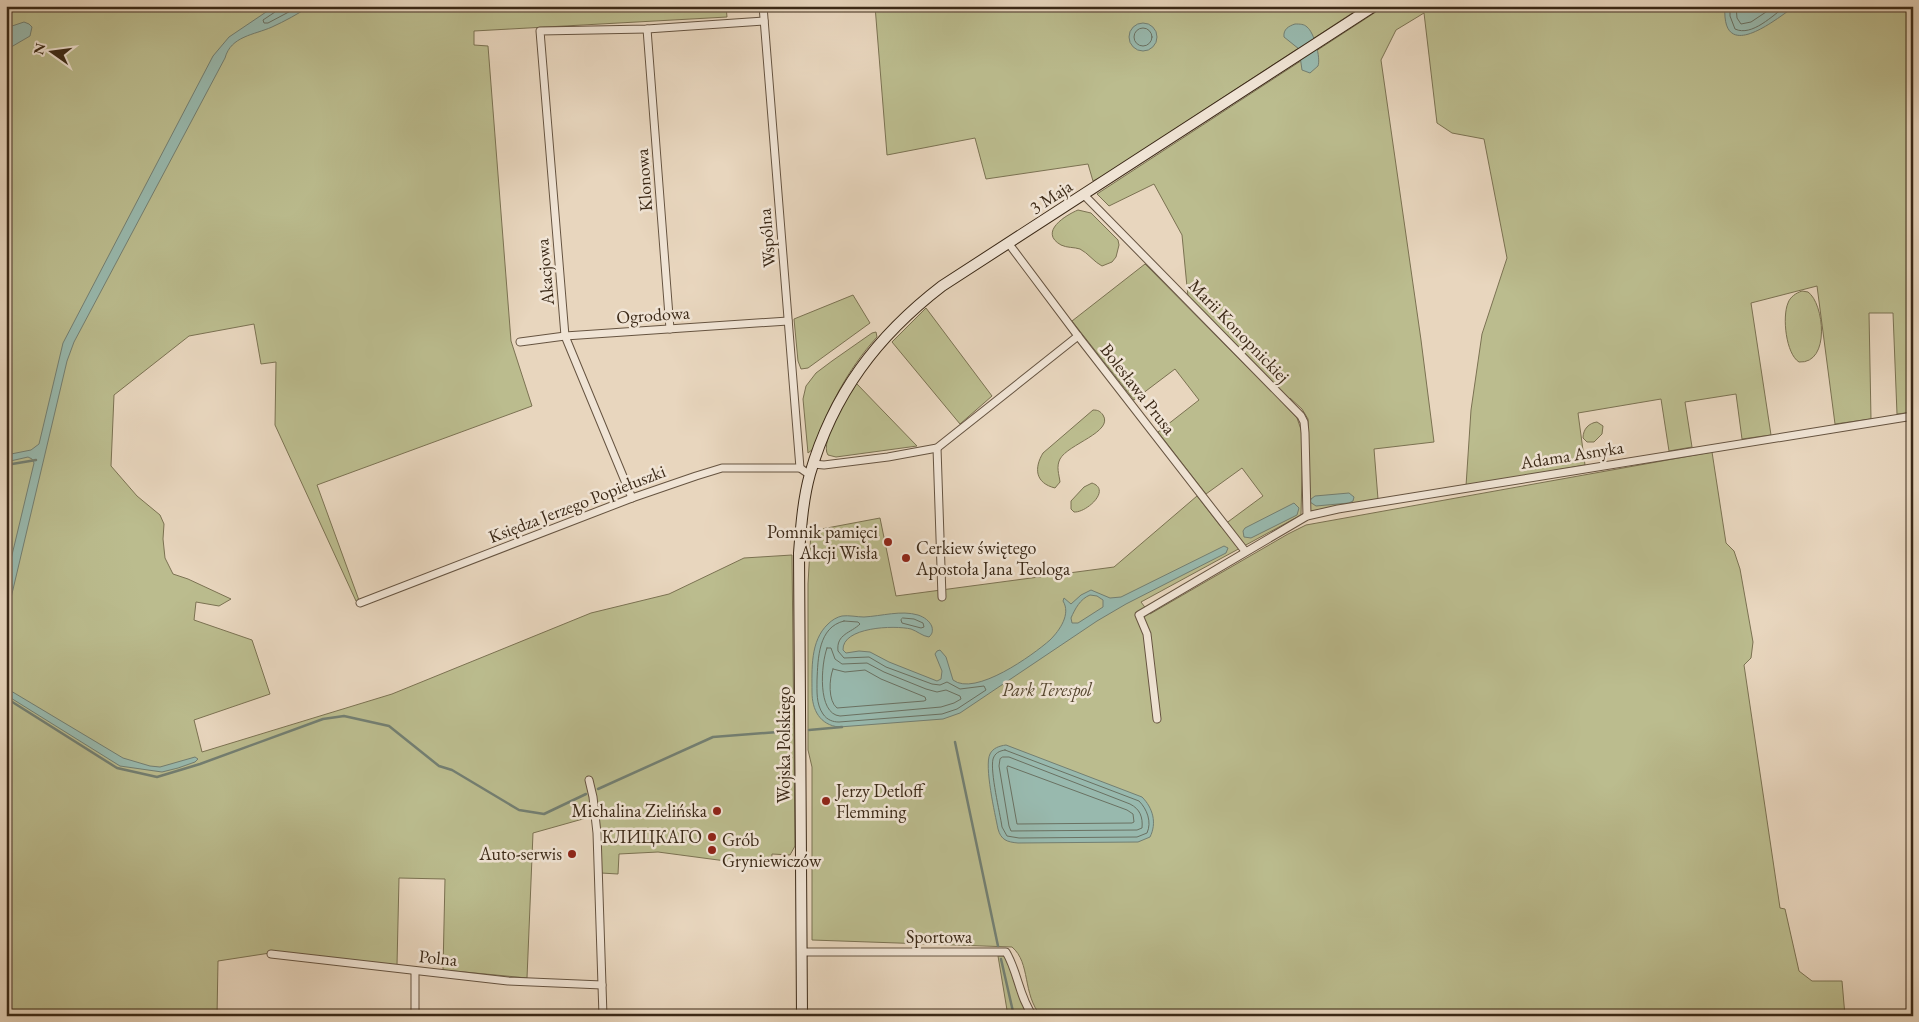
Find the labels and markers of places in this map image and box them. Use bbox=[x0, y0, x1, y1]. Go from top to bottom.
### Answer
place label: Pomnik pamięci Akcji Wisła bbox=[767, 520, 879, 564]
marker: Pomnik pamięci Akcji Wisła bbox=[882, 536, 894, 548]
place label: Cerkiew świętego Apostoła Jana Teologa bbox=[915, 536, 1071, 580]
marker: Cerkiew świętego Apostoła Jana Teologa bbox=[900, 552, 912, 564]
place label: Jerzy Detloff Flemming bbox=[834, 779, 926, 823]
marker: Jerzy Detloff Flemming bbox=[820, 795, 832, 807]
place label: Michalina Zielińska bbox=[572, 799, 708, 822]
marker: Michalina Zielińska bbox=[711, 805, 723, 817]
place label: КЛИЦКАГО bbox=[602, 825, 702, 848]
place label: Grób Gryniewiczów bbox=[722, 828, 822, 872]
marker: КЛИЦКАГО bbox=[706, 831, 718, 843]
place label: Auto-serwis bbox=[478, 842, 562, 865]
marker: Grób Gryniewiczów bbox=[706, 844, 718, 856]
marker: Auto-serwis bbox=[566, 848, 578, 860]

